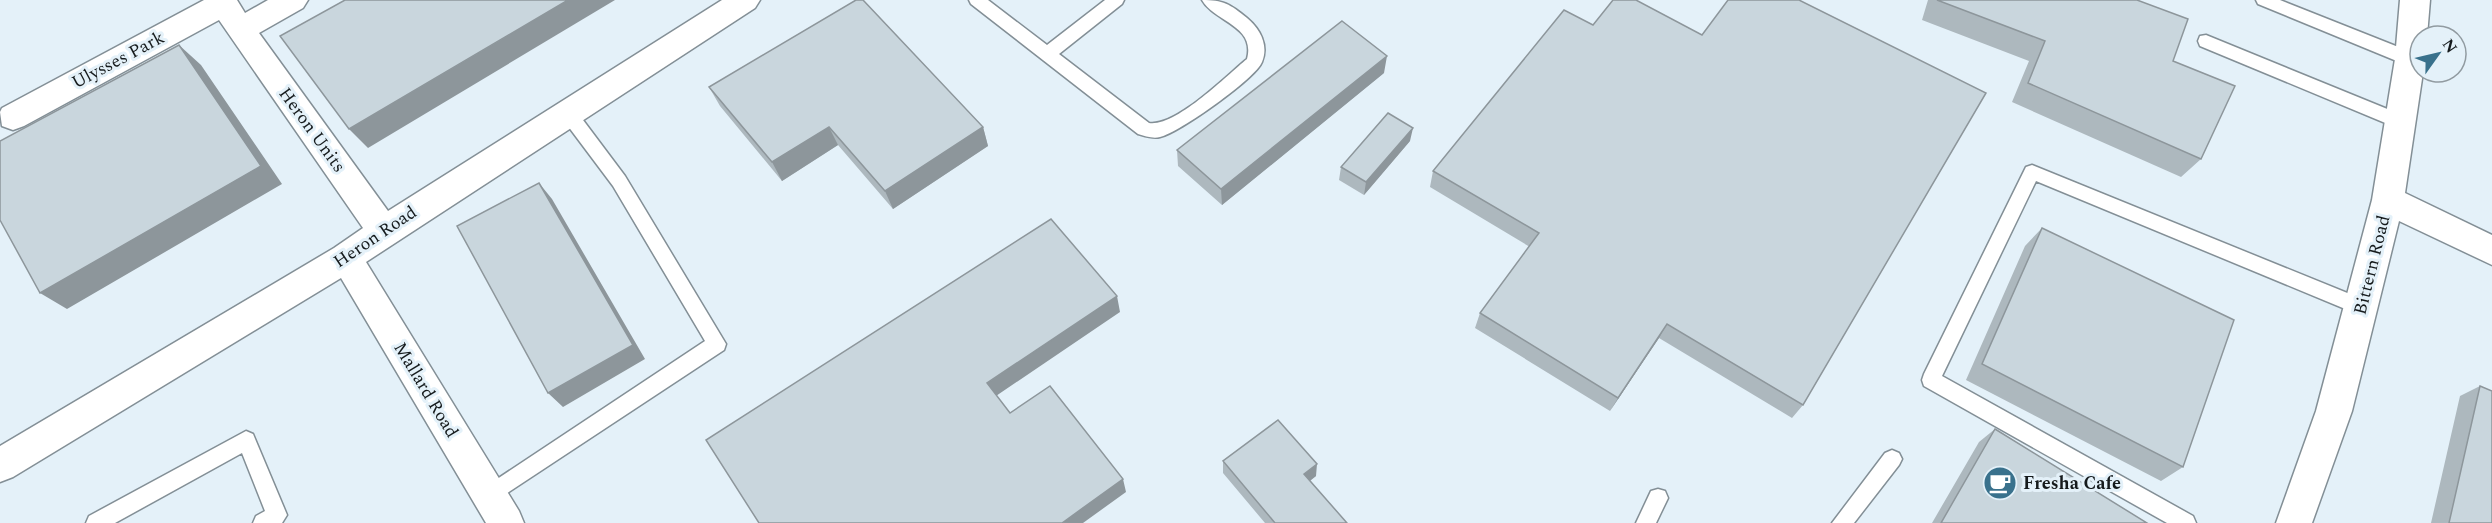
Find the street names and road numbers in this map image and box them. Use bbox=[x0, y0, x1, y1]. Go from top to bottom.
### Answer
street label: Ulysses Park bbox=[67, 24, 169, 96]
street label: Heron Units bbox=[272, 82, 352, 178]
street label: Heron Road bbox=[328, 199, 422, 275]
street label: Bittern Road bbox=[2347, 212, 2397, 318]
street label: Mallard Road bbox=[387, 337, 465, 443]

